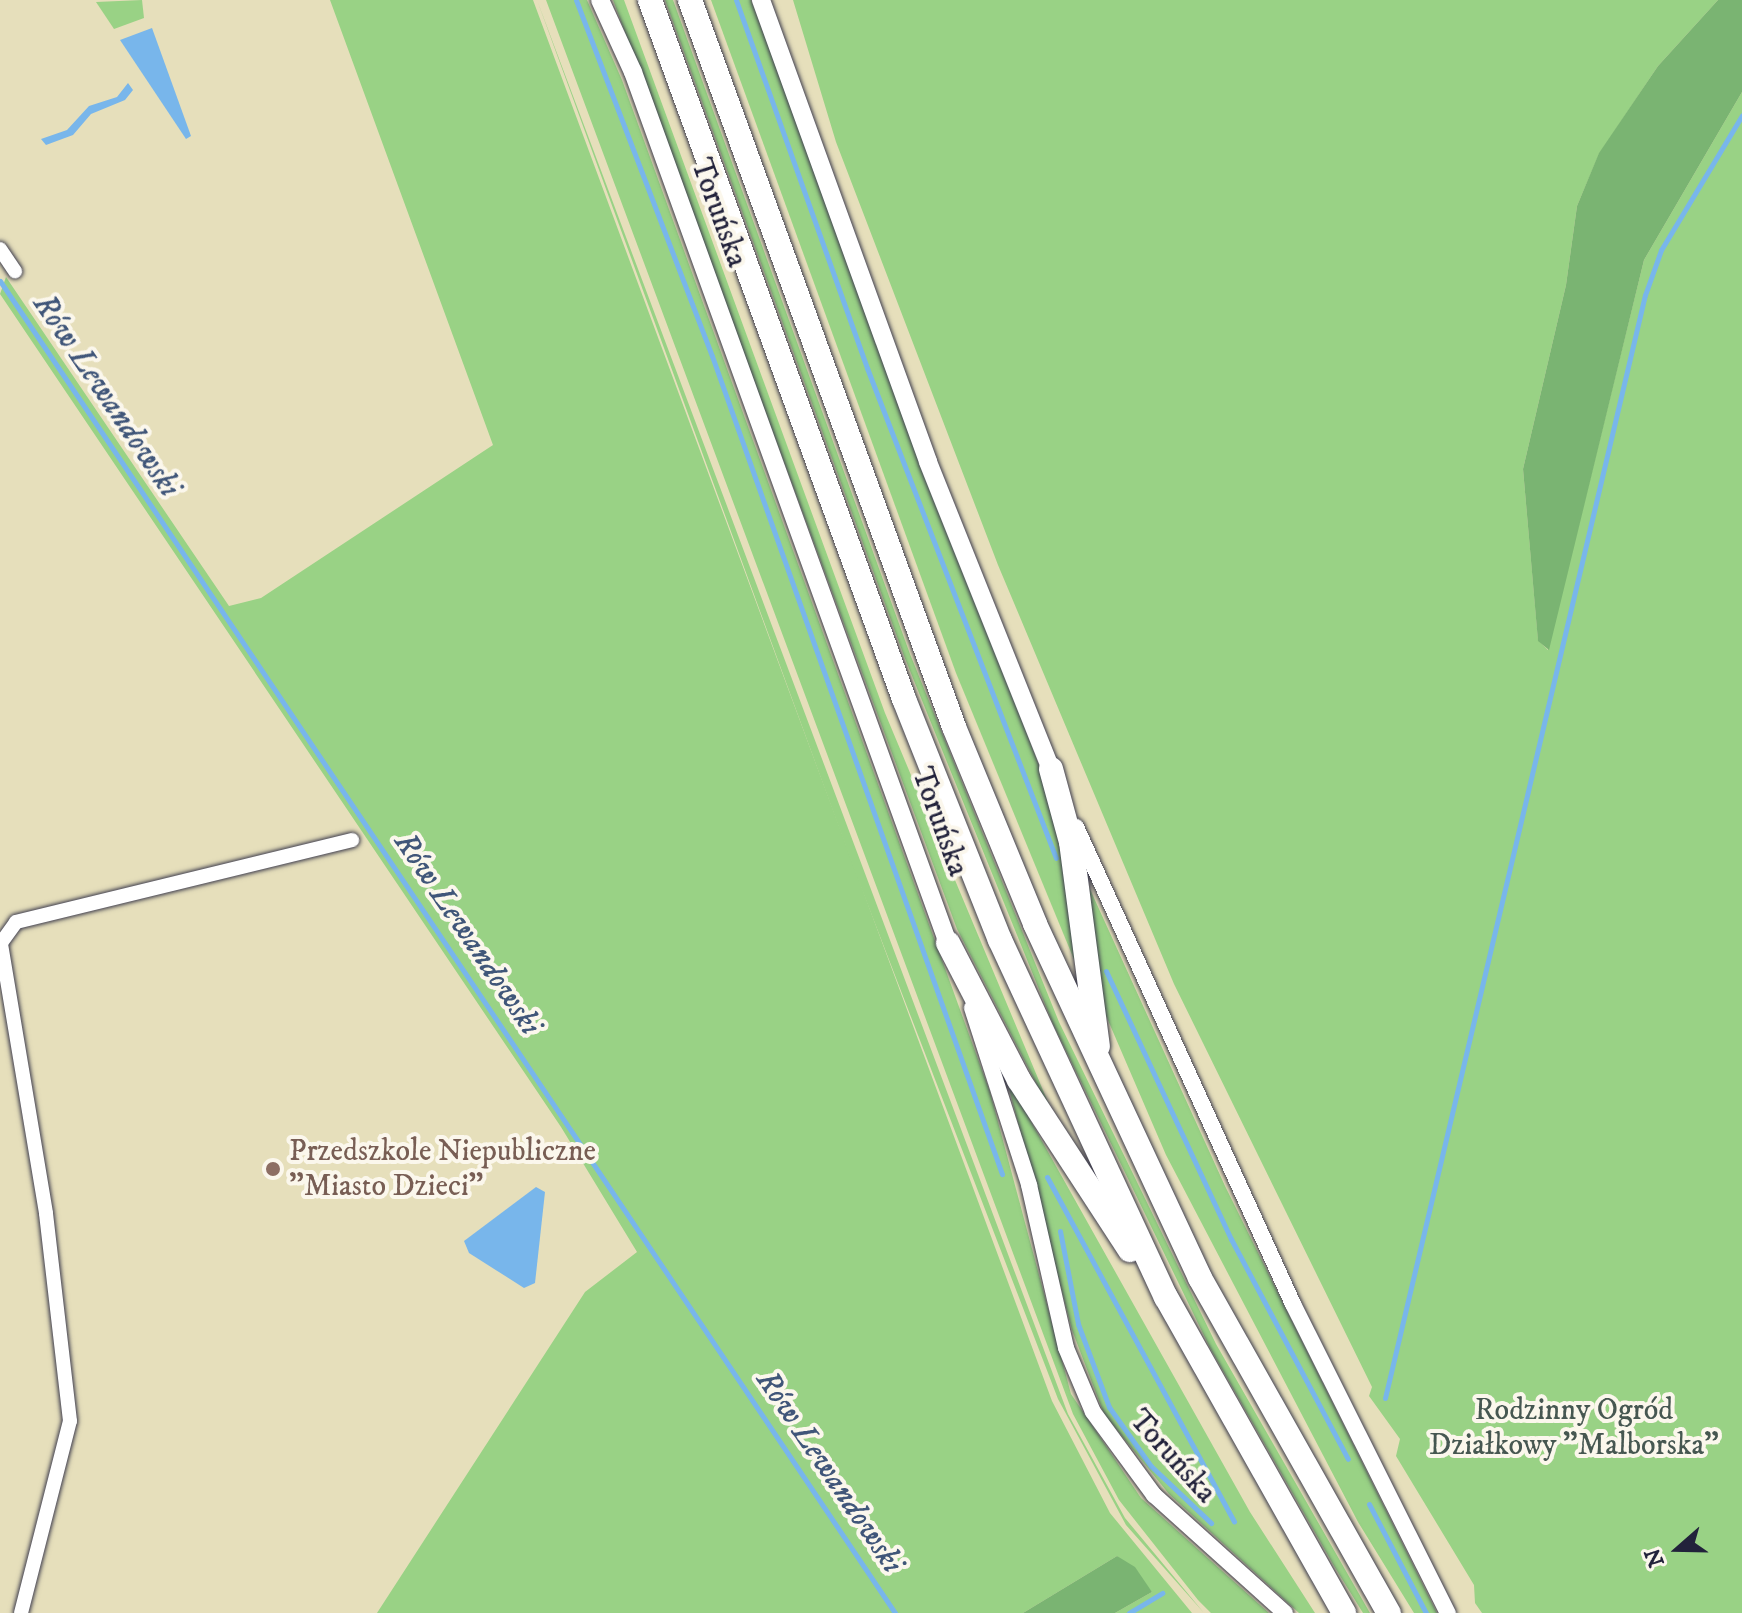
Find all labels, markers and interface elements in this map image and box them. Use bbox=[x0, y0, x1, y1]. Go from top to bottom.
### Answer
street label: Toruńska bbox=[682, 154, 754, 272]
water label: Rów Lewandowski bbox=[24, 287, 188, 505]
street label: Toruńska bbox=[903, 763, 975, 881]
water label: Rów Lewandowski bbox=[385, 825, 549, 1043]
place label: Przedszkole Niepubliczne "Miasto Dzieci" bbox=[289, 1134, 596, 1204]
marker: Przedszkole Niepubliczne "Miasto Dzieci" bbox=[264, 1160, 282, 1178]
water label: Rów Lewandowski bbox=[747, 1363, 911, 1581]
park label: Rodzinny Ogród Działkowy "Malborska" bbox=[1429, 1393, 1719, 1464]
street label: Toruńska bbox=[1121, 1403, 1223, 1511]
north arrow bbox=[1638, 1509, 1718, 1589]
text: N bbox=[1639, 1544, 1671, 1570]

